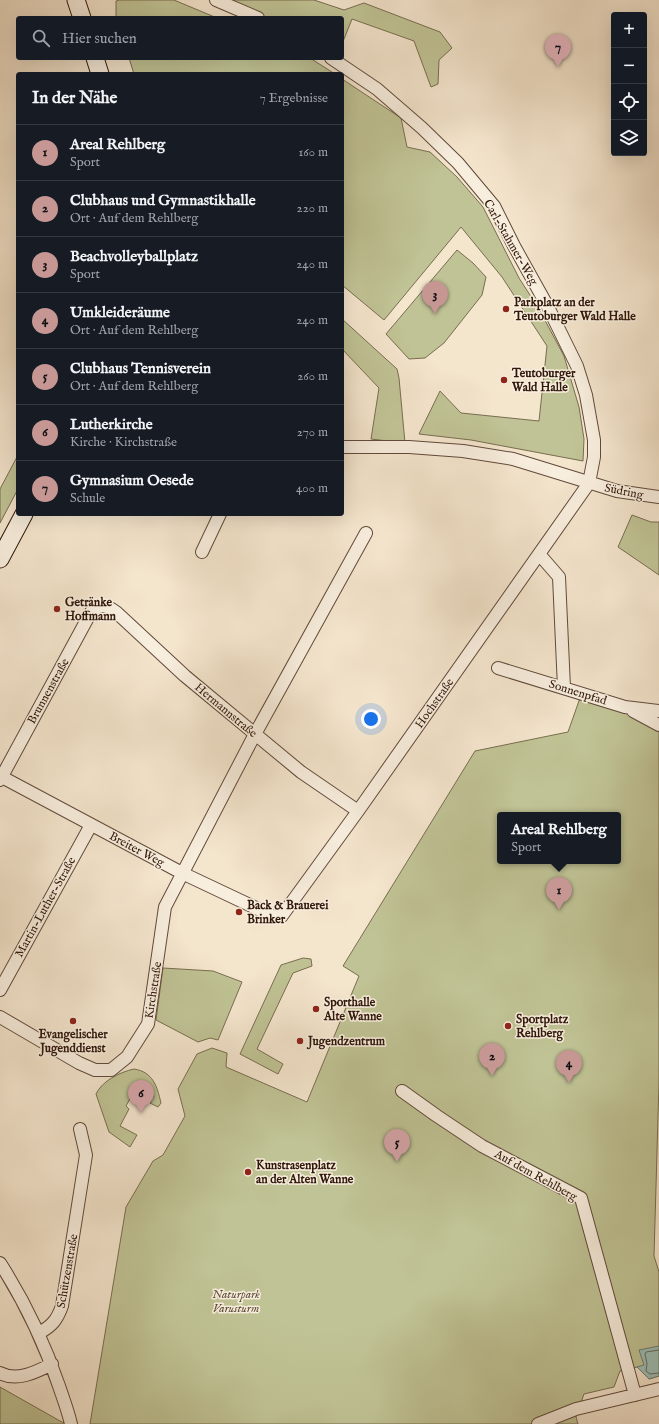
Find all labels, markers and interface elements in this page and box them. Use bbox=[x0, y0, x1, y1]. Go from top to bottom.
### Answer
map controls bbox=[611, 12, 647, 156]
button: + bbox=[611, 12, 647, 48]
search box bbox=[16, 16, 344, 60]
icon: search bbox=[30, 27, 52, 49]
text: Hier suchen bbox=[62, 29, 137, 48]
pin: 7 bbox=[545, 34, 571, 67]
button: − bbox=[611, 48, 647, 84]
button: locate bbox=[611, 84, 647, 120]
text: In der Nähe bbox=[32, 88, 117, 109]
text: 7 Ergebnisse bbox=[260, 90, 328, 107]
button: layers bbox=[611, 120, 647, 156]
text: Areal Rehlberg bbox=[70, 135, 165, 154]
text: 1 bbox=[43, 144, 47, 161]
text: 160 m bbox=[298, 144, 328, 161]
text: Sport bbox=[70, 154, 100, 171]
text: Clubhaus und Gymnastikhalle bbox=[70, 191, 256, 210]
street label: Carl-Stahmer-Weg bbox=[480, 197, 541, 288]
text: 2 bbox=[42, 200, 48, 217]
text: 220 m bbox=[297, 200, 328, 217]
text: Ort · Auf dem Rehlberg bbox=[70, 210, 198, 227]
text: Beachvolleyballplatz bbox=[70, 247, 198, 266]
text: 3 bbox=[43, 256, 47, 273]
text: 240 m bbox=[296, 256, 328, 273]
text: Sport bbox=[70, 266, 100, 283]
pin: 3 bbox=[422, 281, 448, 314]
place label: Parkplatz an der Teutoburger Wald Halle bbox=[513, 295, 636, 325]
text: Umkleideräume bbox=[70, 303, 170, 322]
marker: Parkplatz an der Teutoburger Wald Halle bbox=[501, 304, 511, 314]
text: 4 bbox=[42, 312, 48, 329]
text: 240 m bbox=[296, 312, 328, 329]
text: Ort · Auf dem Rehlberg bbox=[70, 322, 198, 339]
text: Clubhaus Tennisverein bbox=[70, 359, 211, 378]
place label: Teutoburger Wald Halle bbox=[511, 366, 576, 395]
text: 5 bbox=[43, 368, 47, 385]
text: 260 m bbox=[297, 368, 328, 385]
marker: Teutoburger Wald Halle bbox=[499, 375, 509, 385]
text: Ort · Auf dem Rehlberg bbox=[70, 378, 198, 395]
text: Lutherkirche bbox=[70, 415, 153, 434]
text: 6 bbox=[42, 424, 48, 441]
text: 270 m bbox=[297, 424, 328, 441]
text: Kirche · Kirchstraße bbox=[70, 434, 177, 451]
text: Gymnasium Oesede bbox=[70, 471, 194, 490]
text: 7 bbox=[42, 480, 48, 497]
text: 400 m bbox=[296, 480, 328, 497]
street label: Südring bbox=[603, 480, 645, 503]
text: Schule bbox=[70, 490, 105, 507]
place label: Getränke Hoffmann bbox=[65, 595, 117, 624]
marker: Getränke Hoffmann bbox=[52, 604, 62, 614]
street label: Brunnenstraße bbox=[24, 655, 73, 727]
street label: Hochstraße bbox=[412, 675, 457, 731]
street label: Sonnenpfad bbox=[547, 677, 609, 710]
street label: Hermannstraße bbox=[191, 680, 260, 741]
your location bbox=[361, 709, 381, 729]
popup bbox=[497, 812, 621, 864]
text: Areal Rehlberg bbox=[511, 820, 607, 839]
street label: Breiter Weg bbox=[107, 829, 167, 871]
text: Sport bbox=[511, 839, 541, 856]
street label: Martin-Luther-Straße bbox=[12, 854, 79, 960]
pin: 1 bbox=[546, 877, 572, 910]
place label: Back & Brauerei Brinker bbox=[247, 898, 329, 927]
marker: Back & Brauerei Brinker bbox=[234, 907, 244, 917]
street label: Kirchstraße bbox=[142, 960, 165, 1020]
place label: Sporthalle Alte Wanne bbox=[323, 995, 382, 1024]
marker: Sporthalle Alte Wanne bbox=[311, 1004, 321, 1014]
place label: Sportplatz Rehlberg bbox=[516, 1012, 569, 1042]
marker: Evangelischer Jugenddienst bbox=[68, 1016, 78, 1026]
marker: Sportplatz Rehlberg bbox=[503, 1021, 513, 1031]
place label: Evangelischer Jugenddienst bbox=[38, 1027, 108, 1057]
place label: Jugendzentrum bbox=[306, 1034, 386, 1050]
marker: Jugendzentrum bbox=[295, 1036, 305, 1046]
pin: 2 bbox=[479, 1043, 505, 1076]
pin: 4 bbox=[556, 1050, 582, 1083]
pin: 6 bbox=[128, 1080, 154, 1113]
pin: 5 bbox=[384, 1129, 410, 1162]
street label: Auf dem Rehlberg bbox=[491, 1146, 580, 1205]
place label: Kunstrasenplatz an der Alten Wanne bbox=[256, 1158, 354, 1187]
marker: Kunstrasenplatz an der Alten Wanne bbox=[243, 1167, 253, 1177]
street label: Schützenstraße bbox=[54, 1232, 81, 1309]
park label: Naturpark Varusturm bbox=[212, 1287, 260, 1316]

